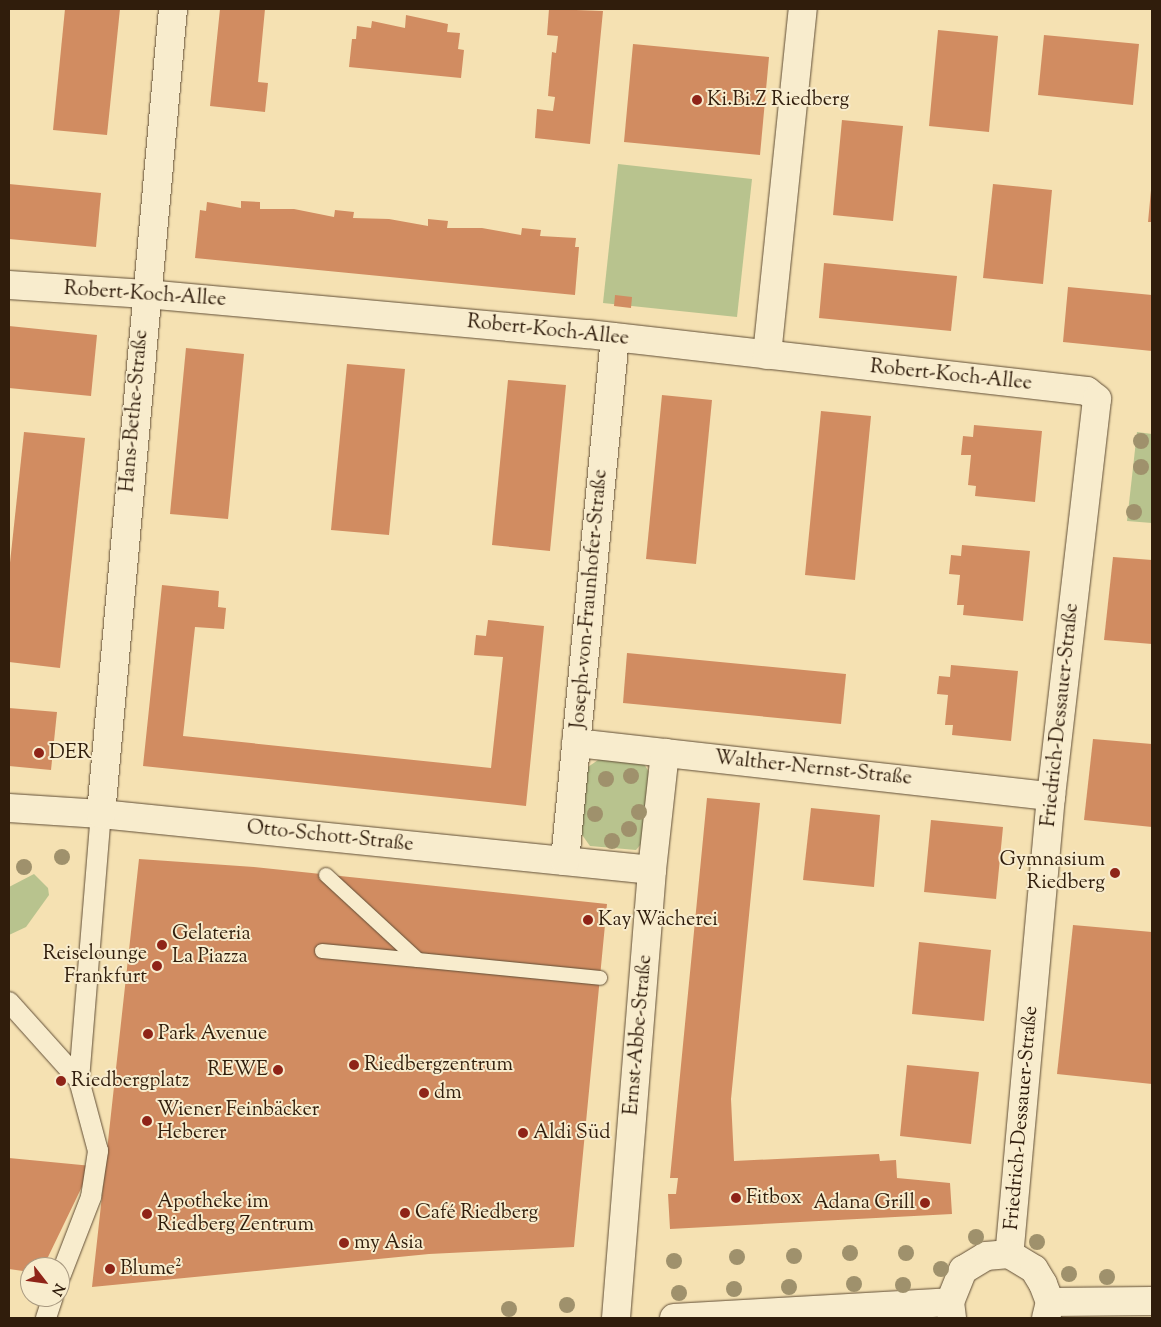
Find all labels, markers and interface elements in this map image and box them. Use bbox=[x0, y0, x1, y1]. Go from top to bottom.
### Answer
place label: Ki.Bi.Z Riedberg bbox=[707, 88, 849, 112]
marker: Ki.Bi.Z Riedberg bbox=[691, 94, 703, 106]
street label: Robert-Koch-Allee bbox=[63, 277, 227, 313]
street label: Robert-Koch-Allee bbox=[466, 311, 630, 351]
street label: Hans-Bethe-Straße bbox=[116, 329, 154, 493]
street label: Robert-Koch-Allee bbox=[869, 356, 1033, 396]
street label: Joseph-von-Fraunhofer-Straße bbox=[567, 468, 613, 730]
street label: Friedrich-Dessauer-Straße bbox=[1037, 602, 1085, 828]
place label: DER bbox=[49, 741, 91, 765]
marker: DER bbox=[33, 747, 45, 759]
street label: Walther-Nernst-Straße bbox=[713, 747, 913, 791]
street label: Otto-Schott-Straße bbox=[245, 816, 415, 858]
place label: Gymnasium Riedberg bbox=[1000, 849, 1105, 896]
marker: Gymnasium Riedberg bbox=[1109, 867, 1121, 879]
place label: Kay Wächerei bbox=[598, 908, 718, 932]
marker: Kay Wächerei bbox=[582, 914, 594, 926]
place label: Gelateria La Piazza bbox=[172, 922, 251, 969]
marker: Gelateria La Piazza bbox=[156, 939, 168, 951]
place label: Reiselounge Frankfurt bbox=[43, 942, 147, 989]
street label: Ernst-Abbe-Straße bbox=[620, 954, 658, 1116]
marker: Reiselounge Frankfurt bbox=[151, 960, 163, 972]
street label: Friedrich-Dessauer-Straße bbox=[1000, 1005, 1044, 1231]
place label: Park Avenue bbox=[158, 1022, 267, 1046]
marker: Park Avenue bbox=[142, 1028, 154, 1040]
place label: Riedbergzentrum bbox=[364, 1053, 513, 1077]
place label: REWE bbox=[207, 1058, 268, 1082]
marker: Riedbergzentrum bbox=[348, 1059, 360, 1071]
marker: REWE bbox=[272, 1064, 284, 1076]
place label: Riedbergplatz bbox=[71, 1069, 189, 1093]
marker: Riedbergplatz bbox=[55, 1075, 67, 1087]
place label: dm bbox=[434, 1081, 462, 1105]
marker: dm bbox=[418, 1087, 430, 1099]
place label: Wiener Feinbäcker Heberer bbox=[157, 1098, 319, 1145]
marker: Wiener Feinbäcker Heberer bbox=[141, 1115, 153, 1127]
place label: Aldi Süd bbox=[533, 1121, 611, 1145]
marker: Aldi Süd bbox=[517, 1127, 529, 1139]
place label: Fitbox bbox=[746, 1186, 802, 1210]
place label: Apotheke im Riedberg Zentrum bbox=[157, 1190, 314, 1237]
place label: Adana Grill bbox=[813, 1191, 915, 1215]
marker: Fitbox bbox=[730, 1192, 742, 1204]
marker: Adana Grill bbox=[919, 1197, 931, 1209]
place label: Café Riedberg bbox=[415, 1201, 538, 1225]
marker: Café Riedberg bbox=[399, 1207, 411, 1219]
marker: Apotheke im Riedberg Zentrum bbox=[141, 1208, 153, 1220]
place label: my Asia bbox=[354, 1231, 423, 1255]
marker: my Asia bbox=[338, 1237, 350, 1249]
north arrow bbox=[20, 1257, 70, 1307]
place label: Blume² bbox=[120, 1257, 182, 1281]
marker: Blume² bbox=[104, 1263, 116, 1275]
text: N bbox=[46, 1279, 69, 1299]

